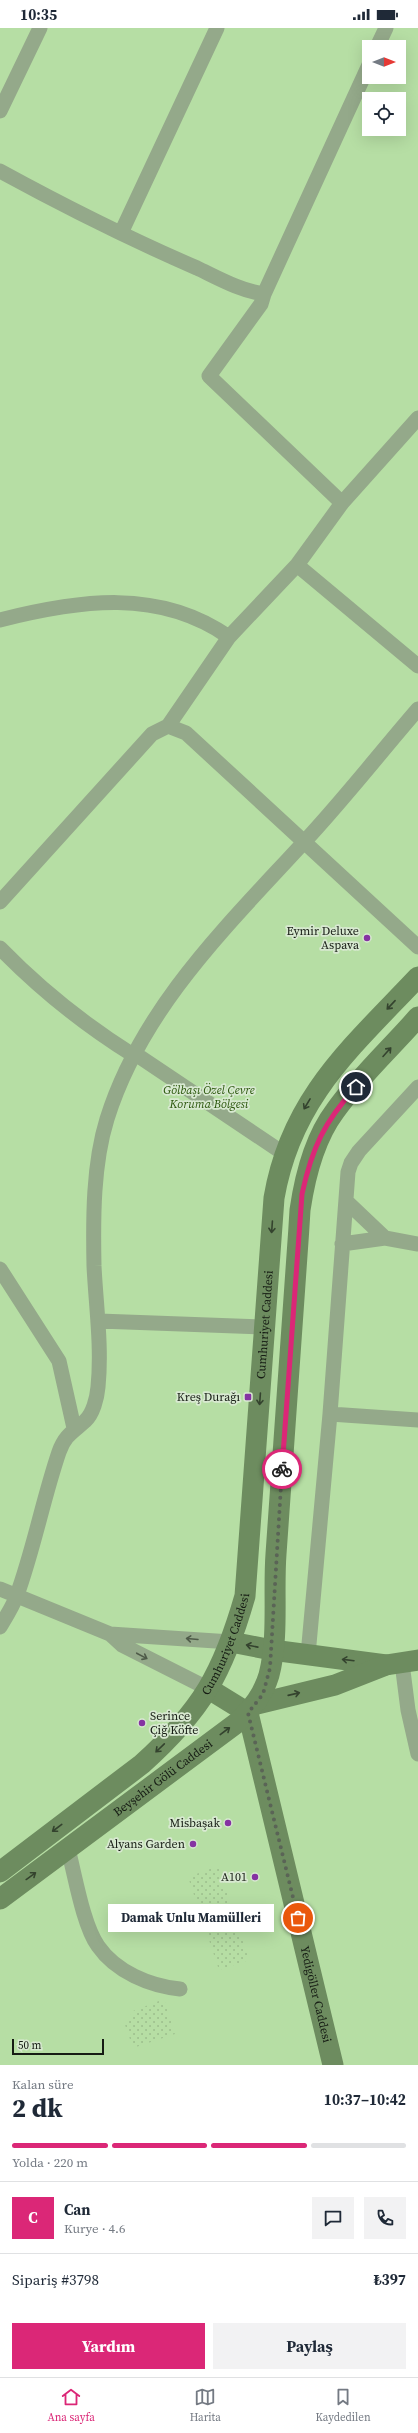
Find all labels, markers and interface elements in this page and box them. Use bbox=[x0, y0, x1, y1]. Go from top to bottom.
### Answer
text: 10:35 bbox=[20, 4, 57, 25]
north arrow bbox=[362, 40, 406, 84]
map controls bbox=[362, 40, 406, 136]
button: locate bbox=[362, 92, 406, 136]
place label: Eymir Deluxe Aspava bbox=[286, 923, 360, 953]
marker: Eymir Deluxe Aspava bbox=[362, 933, 372, 943]
one-way arrow bbox=[387, 1000, 396, 1010]
one-way arrow bbox=[382, 1047, 391, 1057]
pin bbox=[339, 1070, 373, 1104]
icon: home bbox=[345, 1076, 367, 1098]
park label: Gölbaşı Özel Çevre Koruma Bölgesi bbox=[163, 1082, 255, 1112]
one-way arrow bbox=[303, 1098, 311, 1110]
one-way arrow bbox=[268, 1220, 275, 1233]
street label: Cumhuriyet Caddesi bbox=[253, 1269, 277, 1380]
place label: Kreş Durağı bbox=[177, 1389, 240, 1405]
marker: Kreş Durağı bbox=[243, 1392, 253, 1402]
one-way arrow bbox=[256, 1392, 263, 1405]
courier bbox=[262, 1449, 302, 1489]
icon: bike bbox=[271, 1458, 293, 1480]
street label: Cumhuriyet Caddesi bbox=[198, 1592, 253, 1698]
one-way arrow bbox=[186, 1636, 199, 1643]
one-way arrow bbox=[246, 1642, 259, 1650]
one-way arrow bbox=[136, 1652, 148, 1660]
one-way arrow bbox=[342, 1656, 355, 1664]
one-way arrow bbox=[288, 1690, 301, 1697]
place label: Serince Çiğ Köfte bbox=[150, 1708, 198, 1738]
marker: Serince Çiğ Köfte bbox=[137, 1718, 147, 1728]
one-way arrow bbox=[220, 1727, 231, 1736]
street label: Beyşehir Gölü Caddesi bbox=[110, 1735, 216, 1820]
one-way arrow bbox=[155, 1743, 165, 1753]
place label: Misbaşak bbox=[170, 1815, 220, 1831]
marker: Misbaşak bbox=[223, 1818, 233, 1828]
one-way arrow bbox=[52, 1824, 63, 1833]
place label: Alyans Garden bbox=[107, 1836, 185, 1852]
marker: Alyans Garden bbox=[188, 1839, 198, 1849]
place label: A101 bbox=[221, 1869, 247, 1885]
one-way arrow bbox=[26, 1872, 37, 1880]
marker: A101 bbox=[250, 1872, 260, 1882]
pin bbox=[281, 1901, 315, 1935]
callout: Damak Unlu Mamülleri bbox=[108, 1904, 274, 1932]
icon: bag bbox=[287, 1907, 309, 1929]
text: Damak Unlu Mamülleri bbox=[121, 1909, 261, 1926]
street label: Yedigöller Caddesi bbox=[296, 1944, 335, 2045]
scale bar bbox=[12, 2037, 104, 2056]
text: 50 m bbox=[18, 2038, 41, 2053]
text: Kalan süre bbox=[12, 2076, 74, 2093]
text: 10:37–10:42 bbox=[324, 2089, 406, 2110]
text: 2 dk bbox=[12, 2090, 63, 2126]
text: Yolda · 220 m bbox=[12, 2154, 88, 2171]
button: chat bbox=[312, 2197, 354, 2239]
button: phone bbox=[364, 2197, 406, 2239]
text: Can bbox=[64, 2199, 91, 2220]
text: C bbox=[28, 2207, 38, 2228]
text: Kurye · 4.6 bbox=[64, 2220, 126, 2237]
text: Sipariş #3798 bbox=[12, 2269, 99, 2290]
text: ₺397 bbox=[373, 2269, 406, 2290]
button: Yardım bbox=[12, 2323, 205, 2369]
button: Paylaş bbox=[213, 2323, 406, 2369]
tab: Ana sayfa bbox=[47, 2386, 95, 2425]
tab: Harita bbox=[190, 2386, 221, 2425]
tab: Kaydedilen bbox=[316, 2386, 371, 2425]

